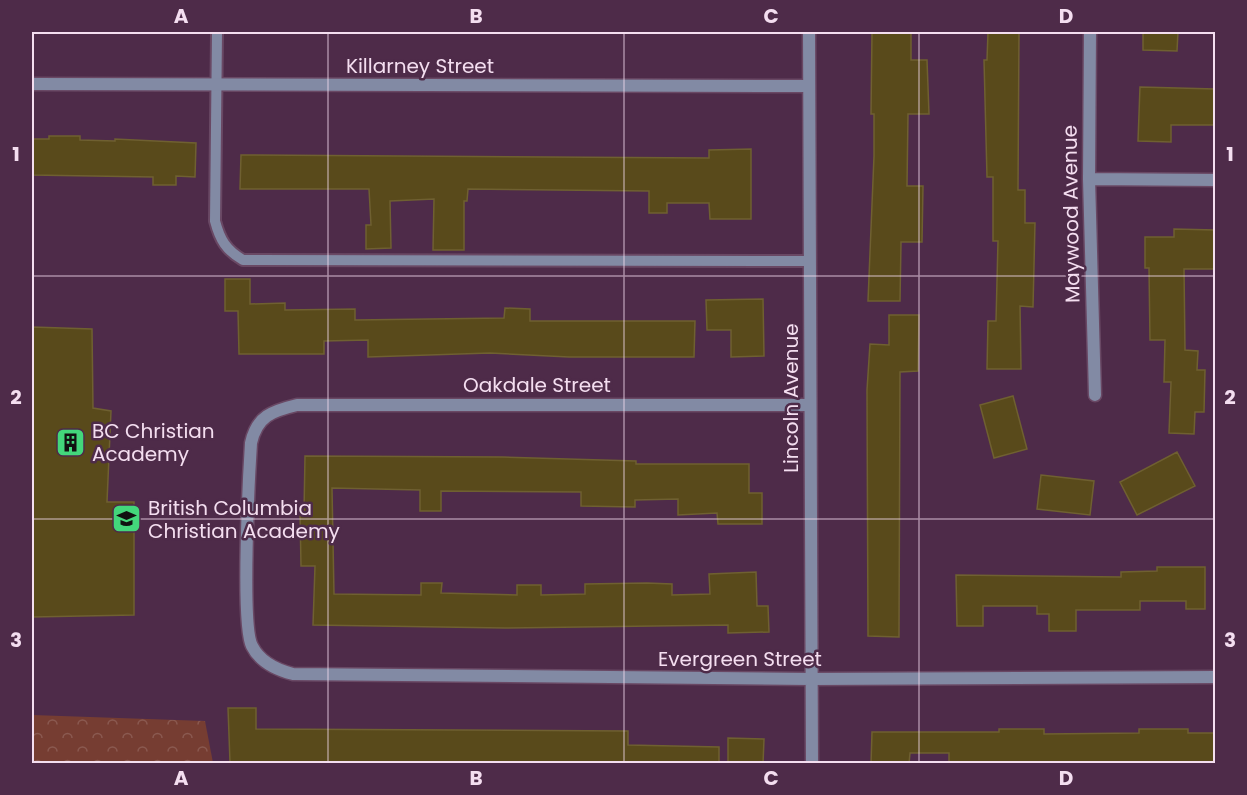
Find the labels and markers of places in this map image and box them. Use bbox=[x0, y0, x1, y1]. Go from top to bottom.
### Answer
place label: BC Christian Academy bbox=[92, 417, 215, 468]
building icon: BC Christian Academy bbox=[55, 427, 87, 459]
place label: British Columbia Christian Academy bbox=[148, 494, 340, 545]
school or university icon: British Columbia Christian Academy bbox=[111, 503, 143, 535]

